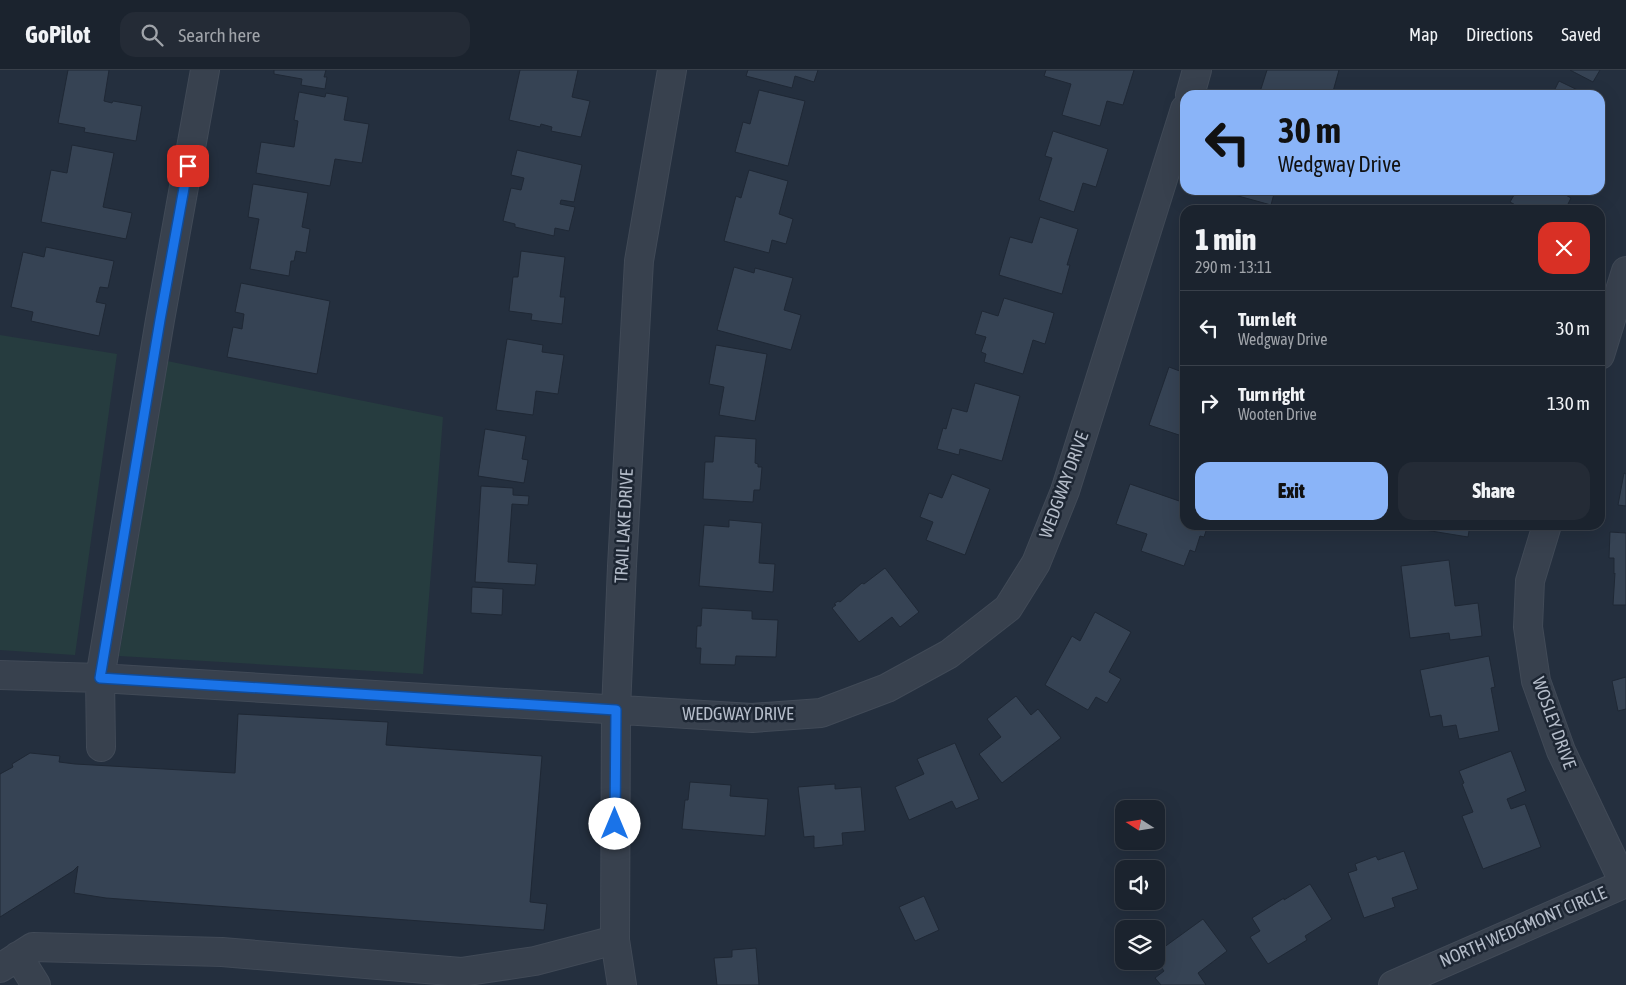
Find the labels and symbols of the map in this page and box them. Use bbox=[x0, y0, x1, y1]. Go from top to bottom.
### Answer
pin bbox=[167, 145, 209, 187]
street label: WEDGWAY DRIVE bbox=[1035, 429, 1093, 541]
street label: TRAIL LAKE DRIVE bbox=[610, 468, 637, 584]
street label: WOSLEY DRIVE bbox=[1528, 674, 1581, 772]
street label: WEDGWAY DRIVE bbox=[682, 703, 794, 724]
position arrow bbox=[588, 797, 640, 849]
north arrow bbox=[1115, 800, 1165, 850]
street label: NORTH WEDGMONT CIRCLE bbox=[1436, 882, 1610, 971]

